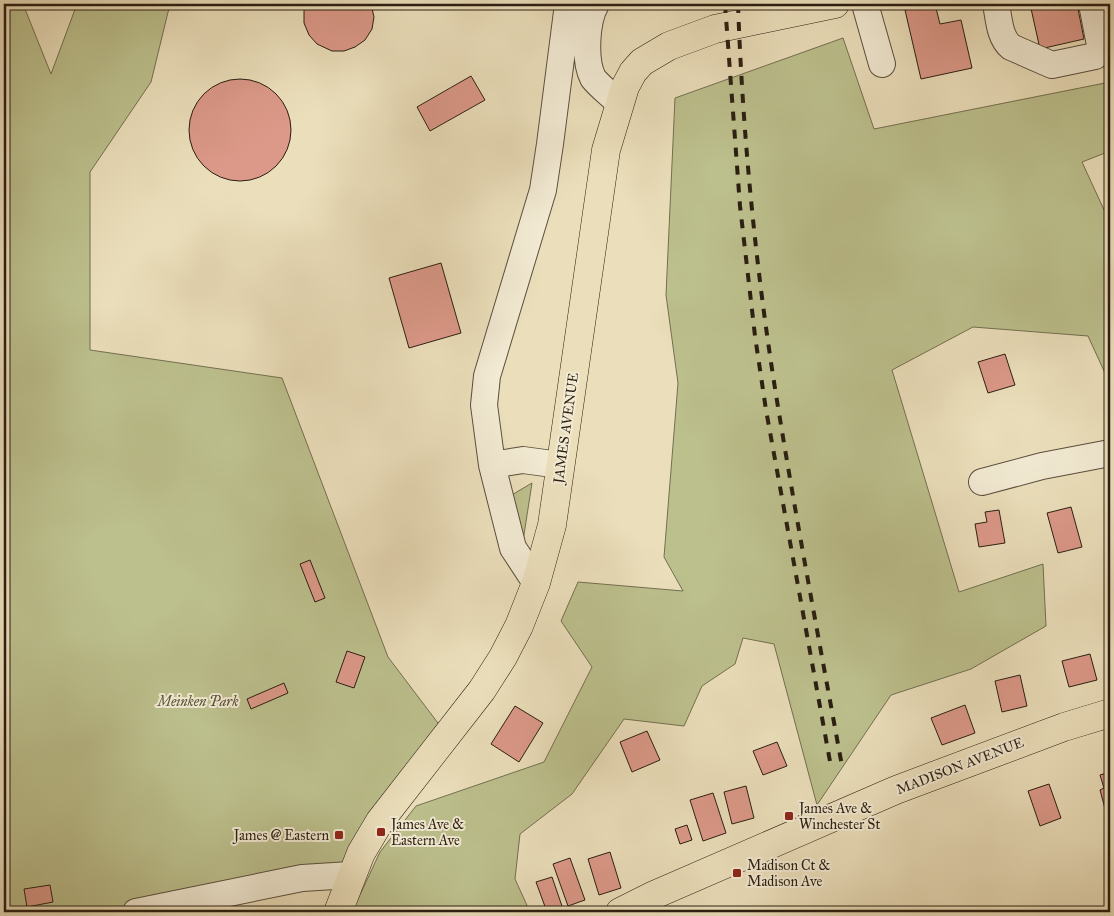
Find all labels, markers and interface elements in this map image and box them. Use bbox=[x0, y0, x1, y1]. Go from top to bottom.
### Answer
street label: JAMES AVENUE bbox=[550, 372, 583, 487]
park label: Meinken Park bbox=[156, 693, 239, 710]
street label: MADISON AVENUE bbox=[894, 734, 1026, 798]
place label: James Ave & Winchester St bbox=[797, 800, 880, 833]
marker: James Ave & Winchester St bbox=[783, 810, 795, 822]
place label: James Ave & Eastern Ave bbox=[389, 816, 464, 849]
marker: James Ave & Eastern Ave bbox=[375, 826, 387, 838]
place label: James @ Eastern bbox=[232, 827, 329, 845]
marker: James @ Eastern bbox=[333, 829, 345, 841]
place label: Madison Ct & Madison Ave bbox=[747, 857, 831, 890]
marker: Madison Ct & Madison Ave bbox=[731, 867, 743, 879]

